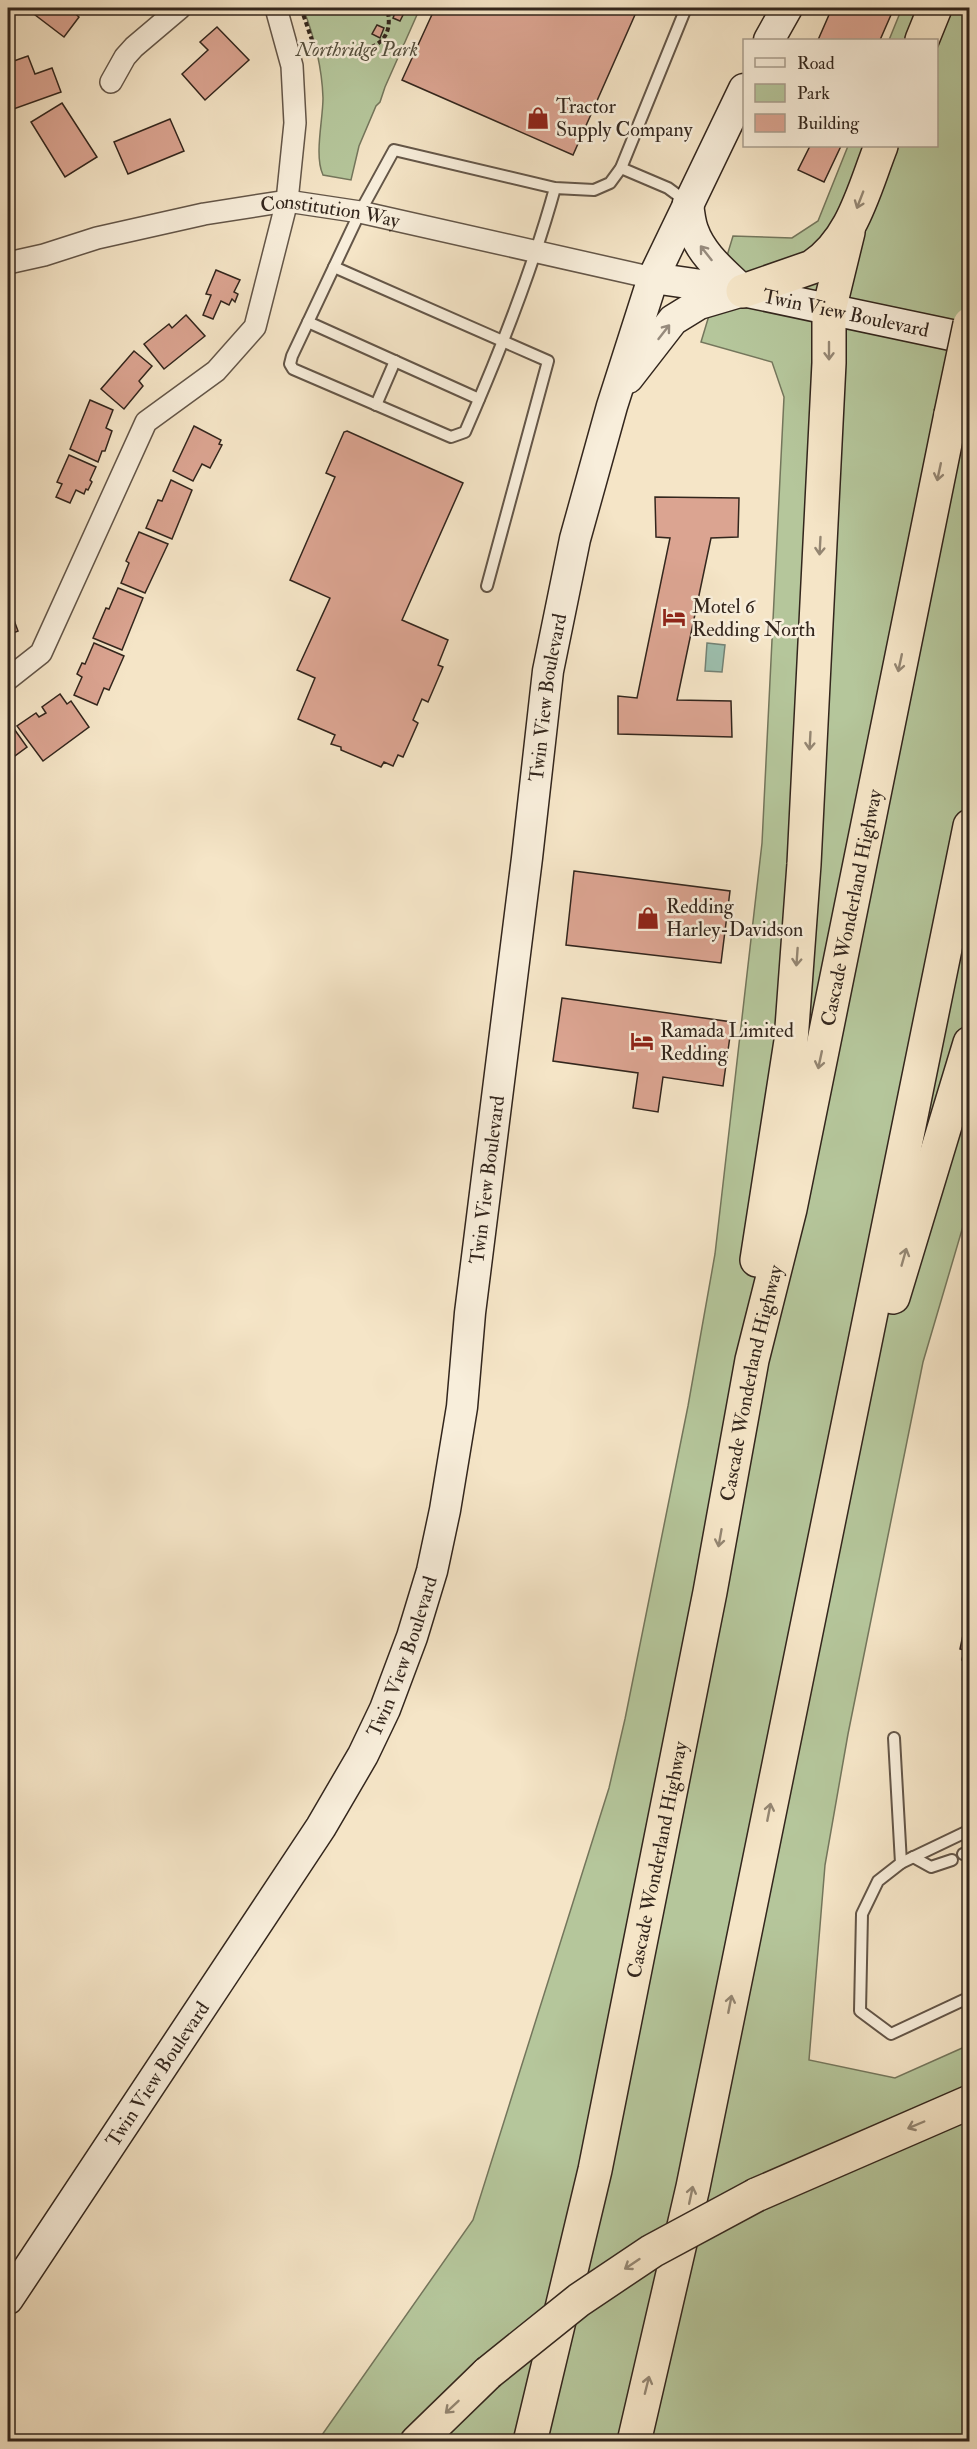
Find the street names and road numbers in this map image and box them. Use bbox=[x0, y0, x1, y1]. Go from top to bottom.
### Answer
street label: Constitution Way bbox=[259, 188, 404, 233]
street label: Twin View Boulevard bbox=[760, 283, 931, 343]
street label: Twin View Boulevard bbox=[523, 611, 572, 783]
street label: Cascade Wonderland Highway bbox=[815, 786, 887, 1028]
street label: Twin View Boulevard bbox=[464, 1094, 510, 1265]
street label: Cascade Wonderland Highway bbox=[714, 1261, 788, 1503]
street label: Twin View Boulevard bbox=[361, 1573, 442, 1741]
street label: Cascade Wonderland Highway bbox=[621, 1738, 693, 1980]
street label: Twin View Boulevard bbox=[100, 1996, 215, 2152]

